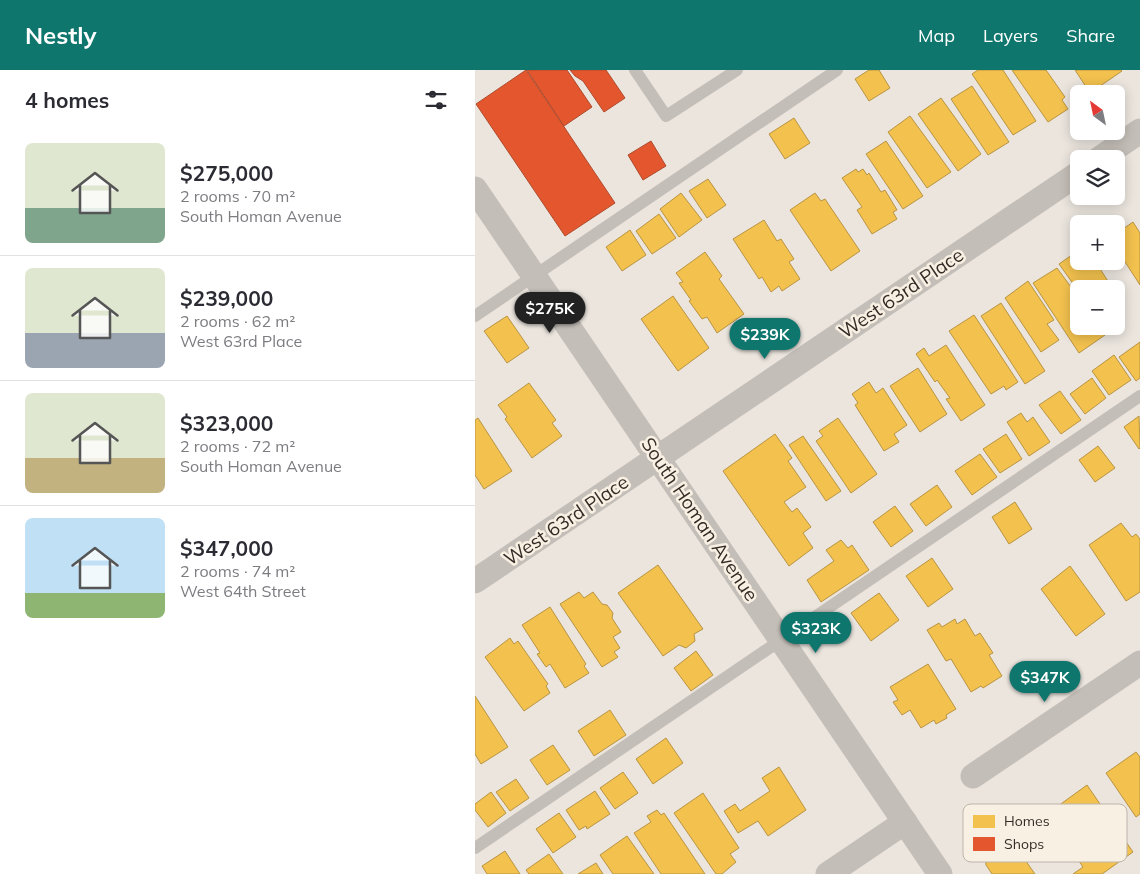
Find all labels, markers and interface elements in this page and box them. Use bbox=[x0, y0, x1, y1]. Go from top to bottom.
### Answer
text: Nestly bbox=[25, 20, 97, 50]
text: Map bbox=[918, 24, 955, 47]
text: Layers bbox=[983, 24, 1038, 47]
text: Share bbox=[1066, 24, 1115, 47]
north arrow bbox=[1070, 85, 1125, 140]
map controls bbox=[1070, 85, 1125, 335]
icon: filters bbox=[422, 86, 450, 114]
text: 4 homes bbox=[25, 87, 109, 113]
button: layers bbox=[1070, 150, 1125, 205]
text: $275,000 bbox=[180, 160, 273, 186]
icon: home bbox=[65, 163, 125, 223]
text: 2 rooms · 70 m² bbox=[180, 186, 295, 206]
text: South Homan Avenue bbox=[180, 206, 342, 226]
button: + bbox=[1070, 215, 1125, 270]
street label: West 63rd Place bbox=[834, 242, 968, 344]
button: − bbox=[1070, 280, 1125, 335]
text: $239,000 bbox=[180, 285, 273, 311]
icon: home bbox=[65, 288, 125, 348]
pin: $275K bbox=[515, 292, 585, 334]
text: $275K bbox=[525, 298, 575, 318]
text: 2 rooms · 62 m² bbox=[180, 311, 295, 331]
pin: $239K bbox=[730, 318, 800, 360]
text: $239K bbox=[740, 324, 790, 344]
text: West 63rd Place bbox=[180, 331, 302, 351]
text: $323,000 bbox=[180, 410, 273, 436]
icon: home bbox=[65, 413, 125, 473]
street label: South Homan Avenue bbox=[636, 433, 764, 605]
text: 2 rooms · 72 m² bbox=[180, 436, 295, 456]
text: South Homan Avenue bbox=[180, 456, 342, 476]
street label: West 63rd Place bbox=[499, 469, 633, 571]
text: $347,000 bbox=[180, 535, 273, 561]
icon: home bbox=[65, 538, 125, 598]
text: 2 rooms · 74 m² bbox=[180, 561, 295, 581]
text: West 64th Street bbox=[180, 581, 306, 601]
pin: $323K bbox=[781, 612, 851, 654]
text: $323K bbox=[791, 618, 841, 638]
pin: $347K bbox=[1010, 660, 1080, 703]
text: $347K bbox=[1020, 667, 1070, 687]
legend bbox=[963, 804, 1127, 862]
text: Homes bbox=[1004, 812, 1050, 830]
text: Shops bbox=[1004, 835, 1044, 853]

